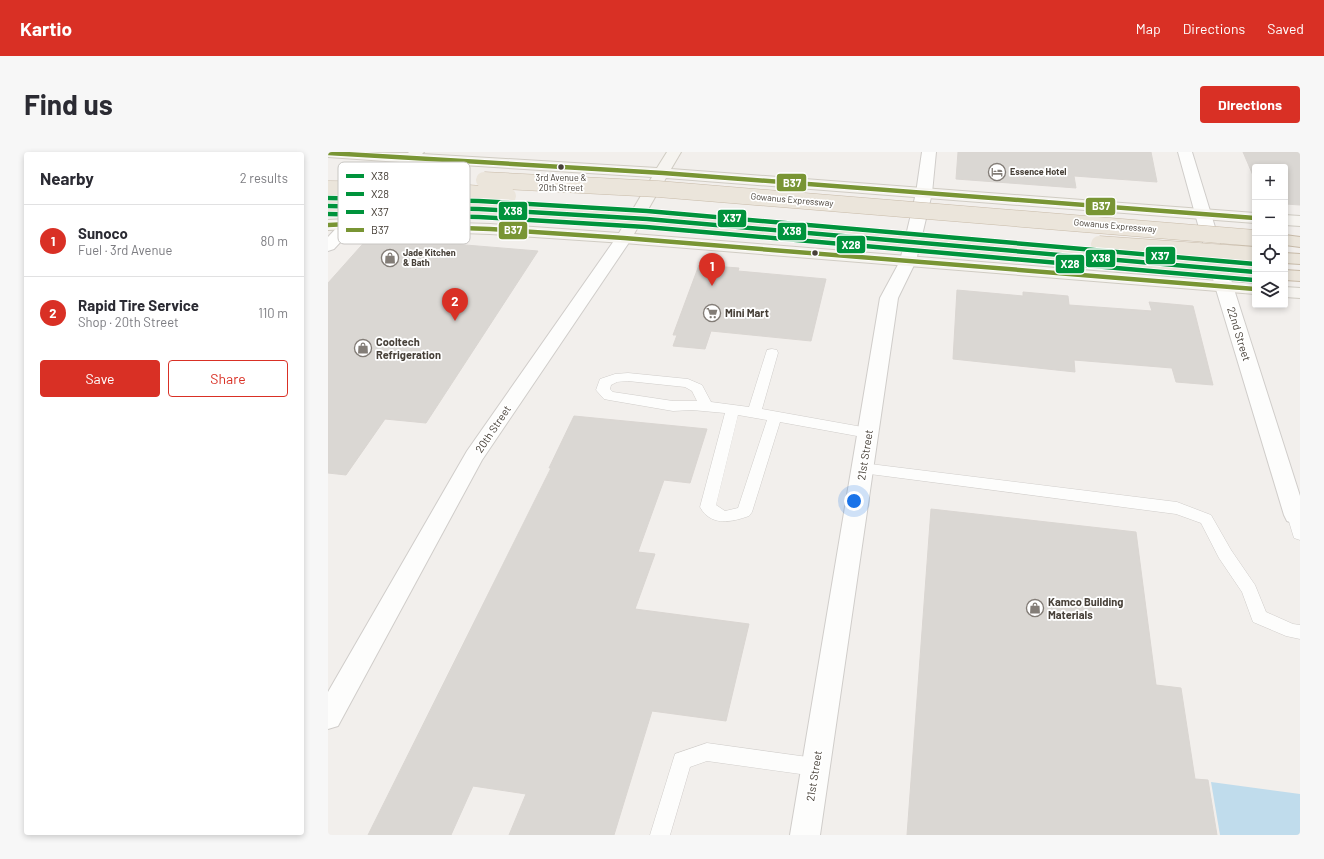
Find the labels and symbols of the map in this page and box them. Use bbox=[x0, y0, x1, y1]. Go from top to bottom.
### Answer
legend bbox=[338, 162, 470, 244]
marker: 3rd Avenue & 20th Street bbox=[556, 162, 566, 172]
hotel icon: Essence Hotel bbox=[987, 162, 1007, 182]
place label: Essence Hotel bbox=[1010, 166, 1067, 177]
text: X38 bbox=[371, 169, 389, 182]
place label: 3rd Avenue & 20th Street bbox=[536, 172, 587, 193]
line badge: B37 bbox=[776, 173, 807, 192]
text: B37 bbox=[783, 176, 802, 189]
text: X28 bbox=[371, 187, 389, 200]
street label: Gowanus Expressway bbox=[750, 190, 834, 209]
line badge: B37 bbox=[1085, 197, 1116, 216]
text: B37 bbox=[1092, 199, 1111, 212]
line badge: X38 bbox=[498, 201, 528, 221]
text: X38 bbox=[504, 204, 522, 217]
text: X37 bbox=[371, 205, 388, 218]
line badge: X37 bbox=[717, 209, 747, 228]
text: X37 bbox=[723, 211, 742, 224]
street label: Gowanus Expressway bbox=[1073, 216, 1157, 235]
line badge: B37 bbox=[498, 221, 528, 240]
line badge: X38 bbox=[777, 222, 807, 241]
text: B37 bbox=[371, 223, 389, 236]
text: B37 bbox=[504, 223, 523, 236]
text: X38 bbox=[783, 224, 801, 237]
line badge: X28 bbox=[836, 235, 866, 254]
text: X28 bbox=[841, 238, 861, 251]
line badge: X37 bbox=[1145, 246, 1176, 265]
place label: Jade Kitchen & Bath bbox=[403, 247, 456, 268]
shop icon: Jade Kitchen & Bath bbox=[380, 248, 400, 268]
unlabelled marker bbox=[810, 248, 820, 258]
line badge: X38 bbox=[1085, 249, 1116, 268]
text: X37 bbox=[1151, 249, 1170, 262]
text: X38 bbox=[1092, 251, 1110, 264]
pin: 1 bbox=[699, 253, 725, 286]
line badge: X28 bbox=[1055, 254, 1085, 274]
text: X28 bbox=[1060, 257, 1080, 270]
pin: 2 bbox=[442, 288, 468, 321]
supermarket icon: Mini Mart bbox=[702, 303, 722, 323]
street label: 22nd Street bbox=[1225, 305, 1254, 362]
place label: Mini Mart bbox=[725, 306, 769, 319]
place label: Cooltech Refrigeration bbox=[376, 335, 441, 361]
shop icon: Cooltech Refrigeration bbox=[353, 338, 373, 358]
street label: 20th Street bbox=[472, 403, 513, 455]
street label: 21st Street bbox=[854, 429, 875, 481]
your location bbox=[844, 491, 864, 511]
place label: Kamco Building Materials bbox=[1048, 595, 1123, 621]
shop icon: Kamco Building Materials bbox=[1025, 598, 1045, 618]
street label: 21st Street bbox=[803, 750, 824, 802]

